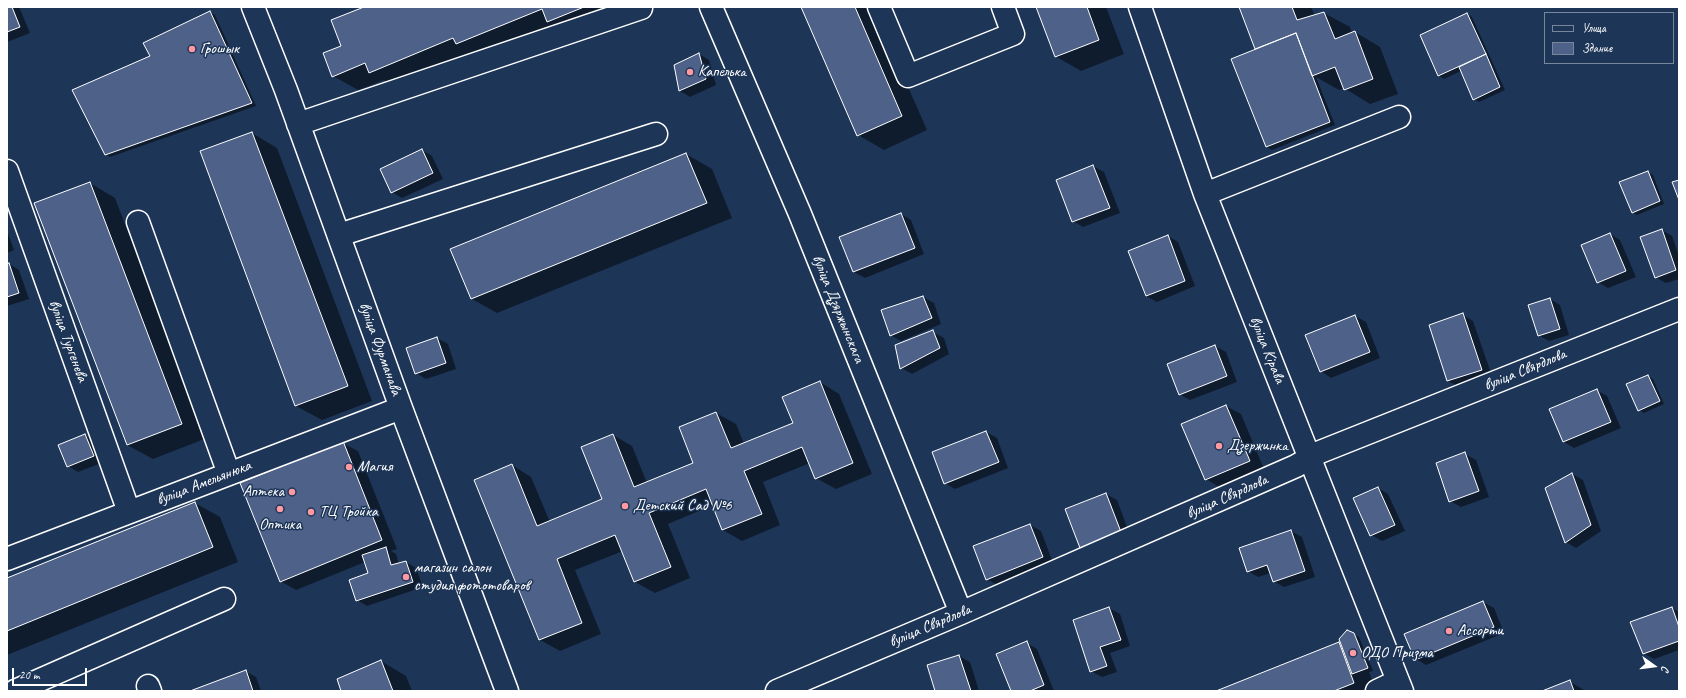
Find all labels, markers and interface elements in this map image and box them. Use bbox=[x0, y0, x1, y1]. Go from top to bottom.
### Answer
legend bbox=[1544, 12, 1674, 64]
text: Улица bbox=[1582, 20, 1606, 36]
place label: Грошык bbox=[200, 39, 239, 59]
text: Здание bbox=[1582, 40, 1612, 56]
marker: Грошык bbox=[187, 44, 197, 54]
place label: Капелька bbox=[698, 62, 746, 82]
marker: Капелька bbox=[685, 67, 695, 77]
street label: вуліца Дзяржынскага bbox=[808, 252, 868, 366]
street label: вуліца Тургенева bbox=[44, 297, 92, 385]
street label: вуліца Фурманава bbox=[354, 300, 406, 398]
street label: вуліца Кірава bbox=[1245, 314, 1289, 386]
street label: вуліца Свярдлова bbox=[1481, 345, 1569, 395]
place label: Дзержинка bbox=[1227, 436, 1287, 456]
marker: Дзержинка bbox=[1214, 441, 1224, 451]
street label: вуліца Амельянюка bbox=[154, 456, 254, 510]
place label: Магия bbox=[357, 457, 393, 477]
marker: Магия bbox=[344, 462, 354, 472]
street label: вуліца Свярдлова bbox=[1183, 471, 1271, 523]
place label: Аптека bbox=[243, 482, 284, 502]
marker: Аптека bbox=[287, 487, 297, 497]
place label: Детский Сад №6 bbox=[633, 496, 732, 516]
marker: Детский Сад №6 bbox=[620, 501, 630, 511]
place label: ТЦ Тройка bbox=[319, 502, 378, 522]
marker: Оптика bbox=[275, 504, 285, 514]
marker: ТЦ Тройка bbox=[306, 507, 316, 517]
place label: Оптика bbox=[259, 515, 301, 535]
place label: магазин салон студия фототоваров bbox=[414, 558, 529, 596]
marker: магазин салон студия фототоваров bbox=[401, 572, 411, 582]
street label: вуліца Свярдлова bbox=[886, 600, 974, 652]
place label: Ассорти bbox=[1457, 621, 1503, 641]
marker: Ассорти bbox=[1444, 626, 1454, 636]
place label: ОДО Призма bbox=[1361, 643, 1433, 663]
north arrow bbox=[1634, 646, 1674, 686]
marker: ОДО Призма bbox=[1348, 648, 1358, 658]
scale bar bbox=[14, 660, 89, 686]
text: С bbox=[1658, 665, 1673, 673]
text: 20 m bbox=[19, 667, 39, 683]

